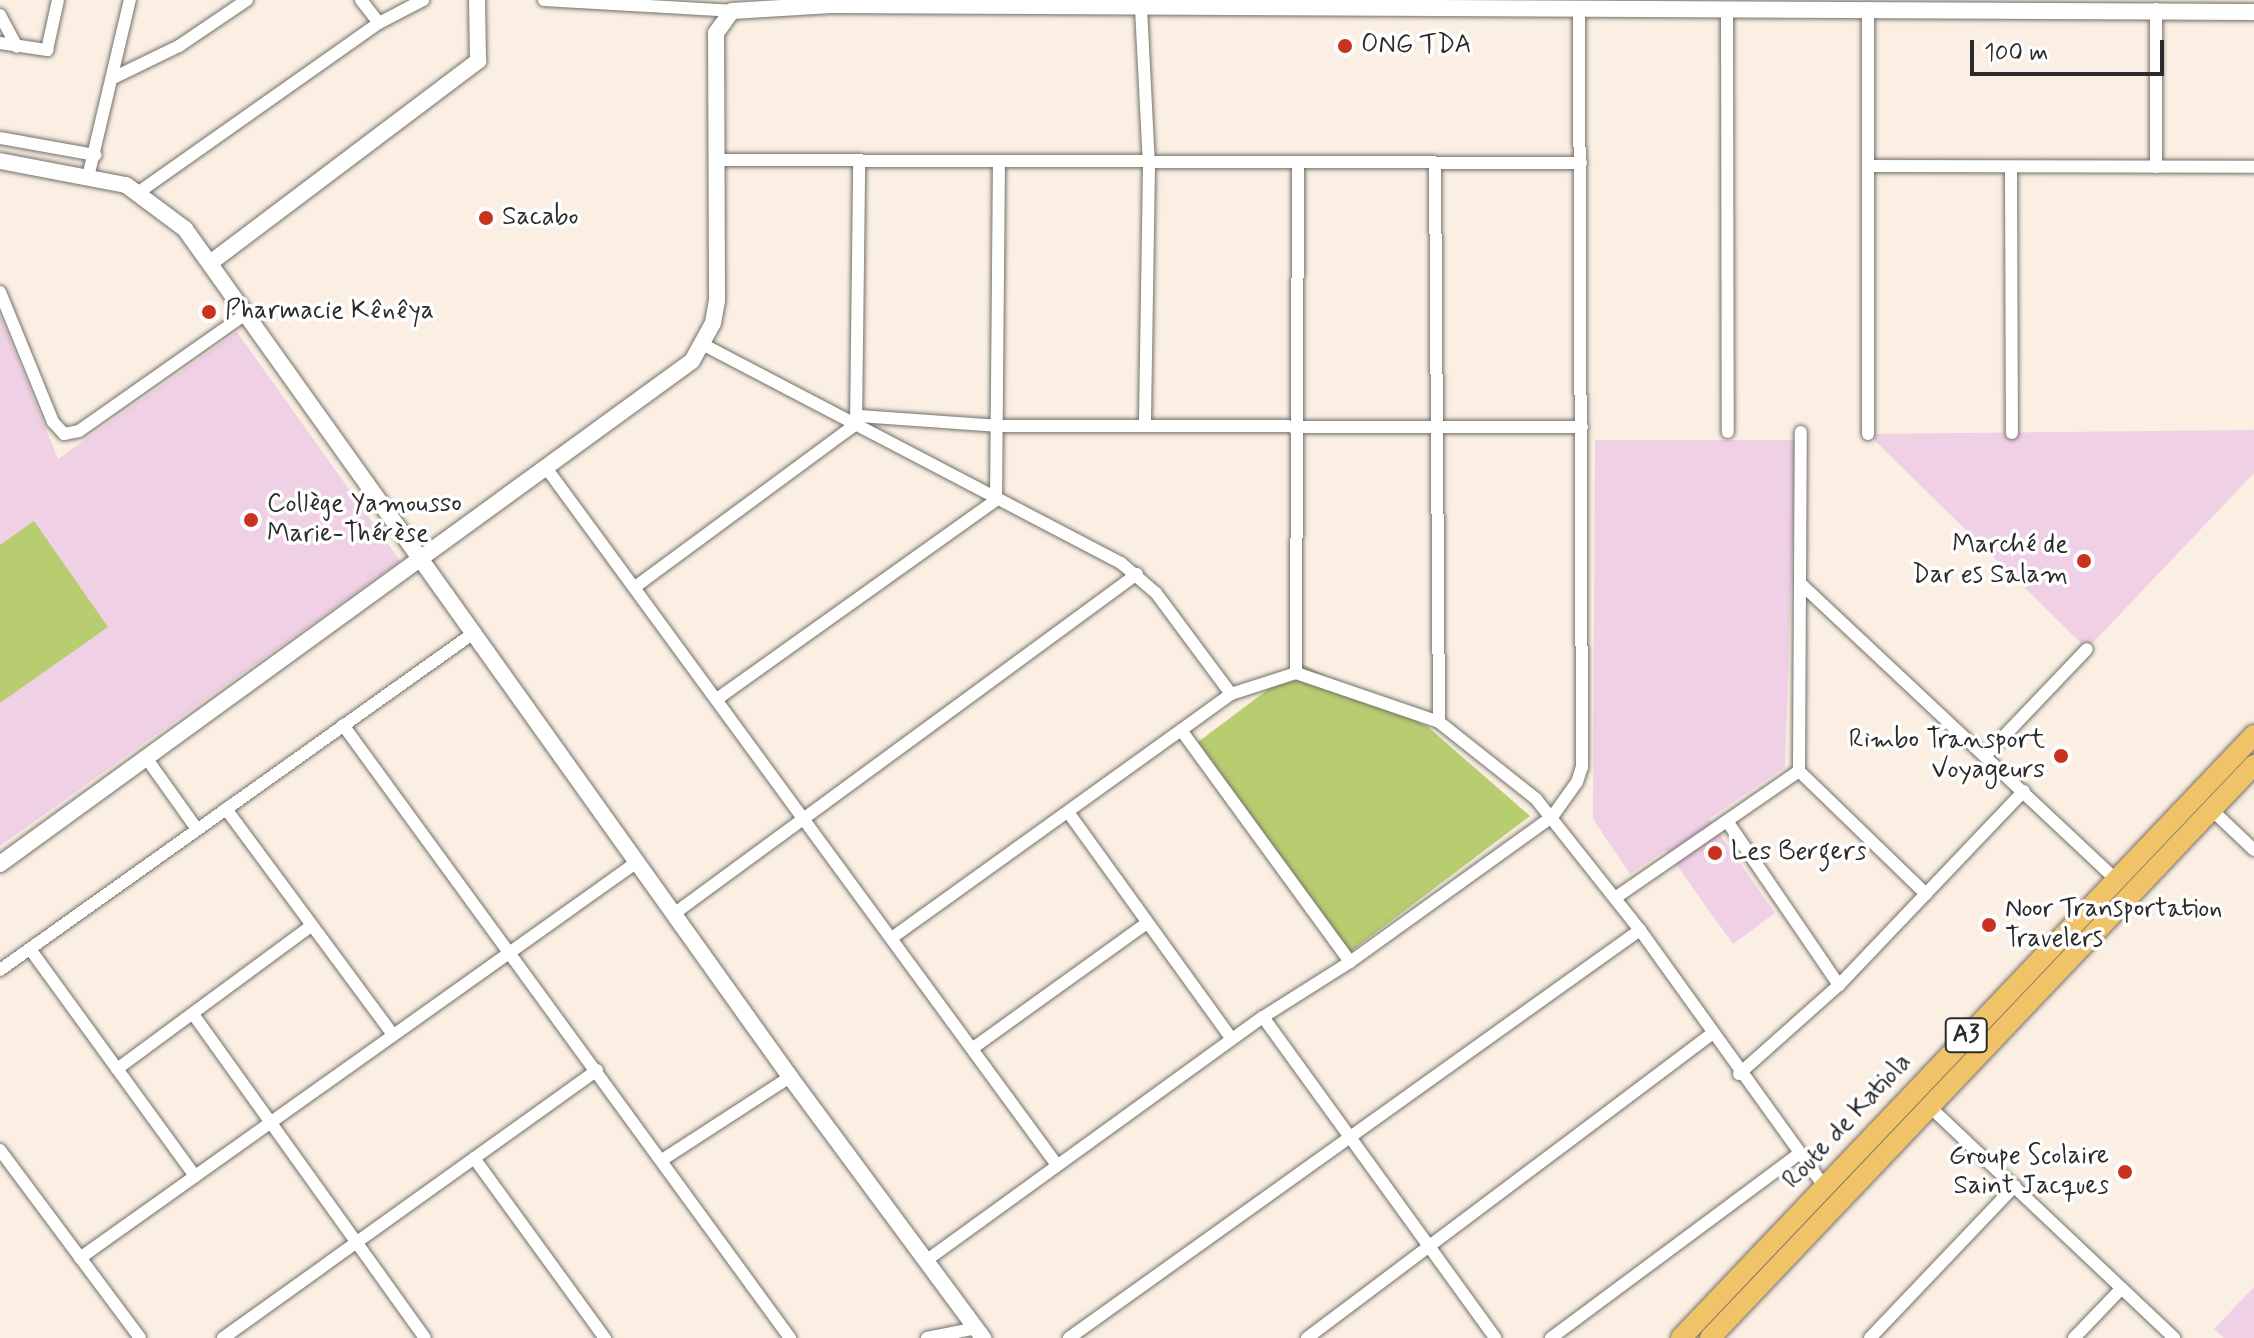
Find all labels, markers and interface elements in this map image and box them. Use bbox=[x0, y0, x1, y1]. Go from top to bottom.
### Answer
scale bar bbox=[1974, 24, 2168, 74]
place label: ONG TDA bbox=[1361, 30, 1468, 62]
marker: ONG TDA bbox=[1336, 37, 1354, 55]
text: 100 m bbox=[1984, 38, 2048, 69]
place label: Sacabo bbox=[502, 202, 578, 234]
marker: Sacabo bbox=[477, 209, 495, 227]
place label: Pharmacie Kênêya bbox=[225, 296, 434, 328]
marker: Pharmacie Kênêya bbox=[200, 303, 218, 321]
place label: Collège Yamousso Marie-Thérèse bbox=[267, 489, 464, 550]
marker: Collège Yamousso Marie-Thérèse bbox=[242, 511, 260, 529]
place label: Marché de Dar es Salam bbox=[1913, 530, 2068, 592]
marker: Marché de Dar es Salam bbox=[2075, 552, 2093, 570]
place label: Rimbo Transport Voyageurs bbox=[1851, 725, 2045, 786]
marker: Rimbo Transport Voyageurs bbox=[2052, 747, 2070, 765]
place label: Les Bergers bbox=[1731, 837, 1866, 869]
marker: Les Bergers bbox=[1706, 844, 1724, 862]
place label: Noor Transportation Travelers bbox=[2005, 894, 2232, 956]
marker: Noor Transportation Travelers bbox=[1980, 916, 1998, 934]
road number: A3 bbox=[1944, 1015, 1988, 1055]
street label: Route de Katiola bbox=[1778, 1048, 1918, 1196]
place label: Groupe Scolaire Saint Jacques bbox=[1945, 1141, 2109, 1202]
marker: Groupe Scolaire Saint Jacques bbox=[2116, 1163, 2134, 1181]

